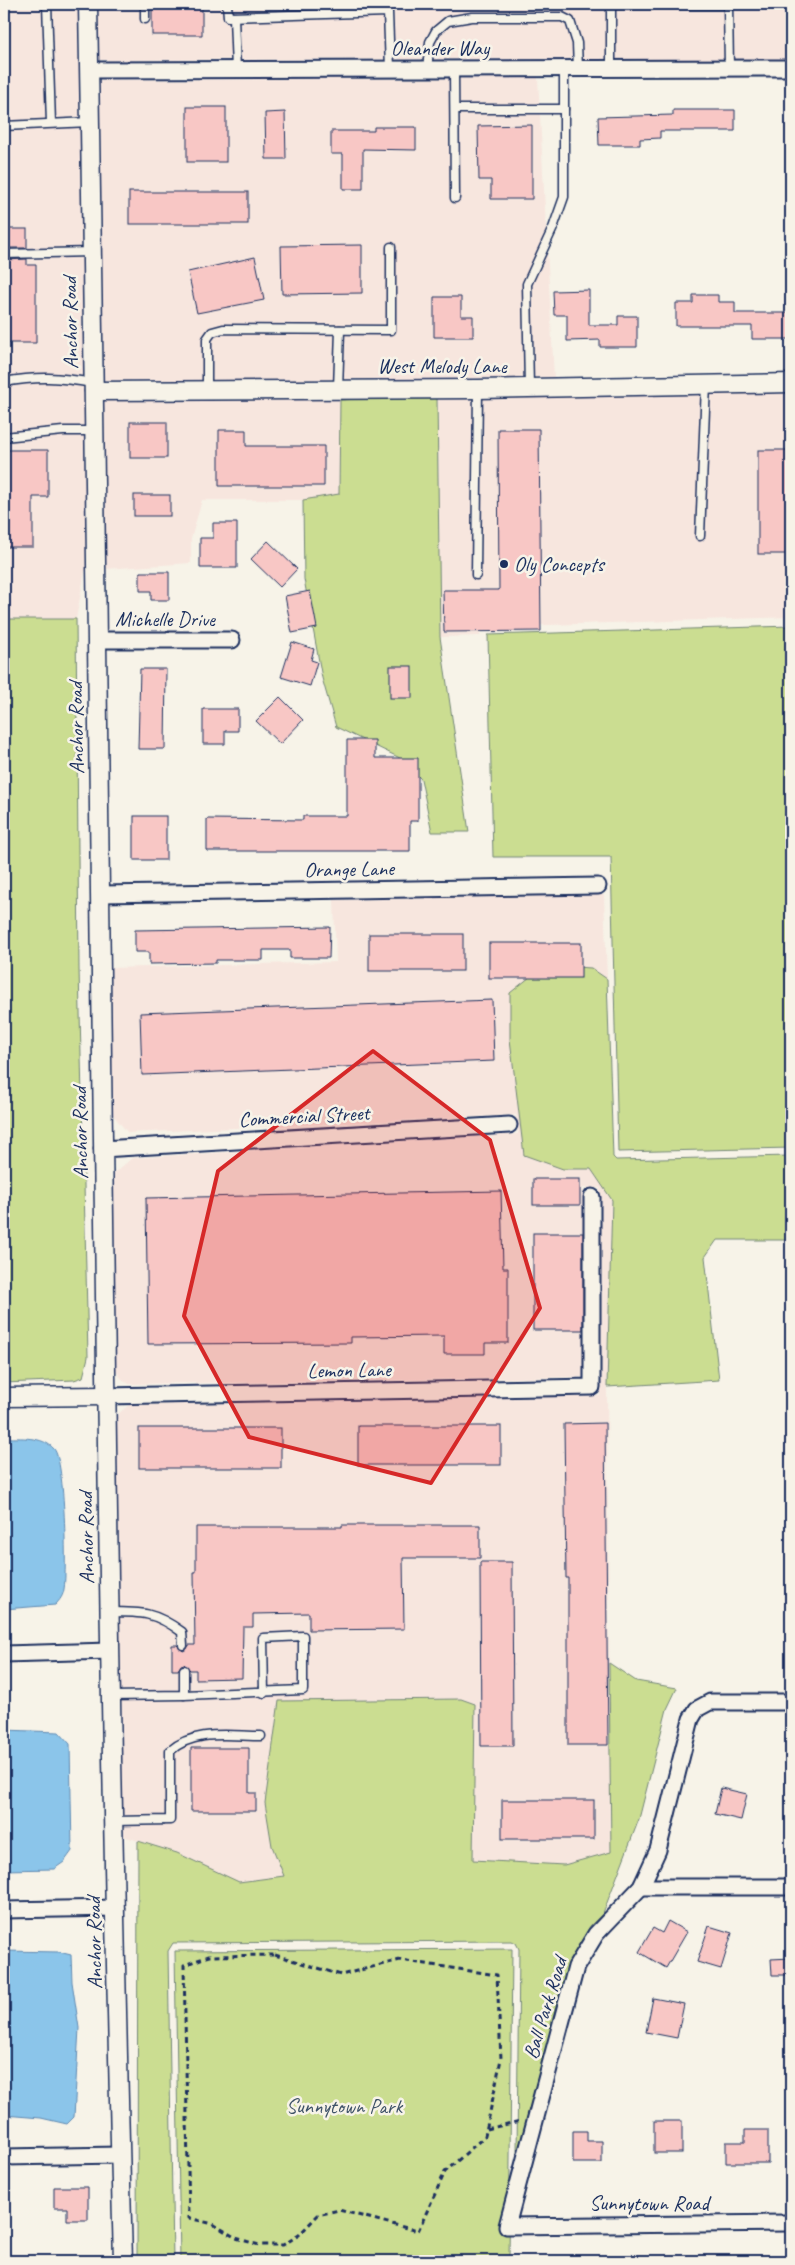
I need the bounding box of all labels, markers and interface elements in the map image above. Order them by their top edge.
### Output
street label: Oleander Way [391,35,491,61]
street label: Anchor Road [56,273,84,369]
street label: West Melody Lane [377,353,508,379]
place label: Oly Concepts [514,551,606,577]
marker: Oly Concepts [498,558,510,570]
street label: Michelle Drive [115,606,216,632]
street label: Anchor Road [62,678,90,774]
street label: Orange Lane [304,855,396,883]
street label: Anchor Road [66,1083,94,1179]
street label: Commercial Street [238,1099,372,1132]
street label: Lemon Lane [307,1356,393,1384]
street label: Anchor Road [72,1488,100,1584]
street label: Anchor Road [80,1893,108,1989]
street label: Ball Park Road [517,1951,574,2062]
park label: Sunnytown Park [286,2093,403,2119]
street label: Sunnytown Road [589,2190,712,2216]

